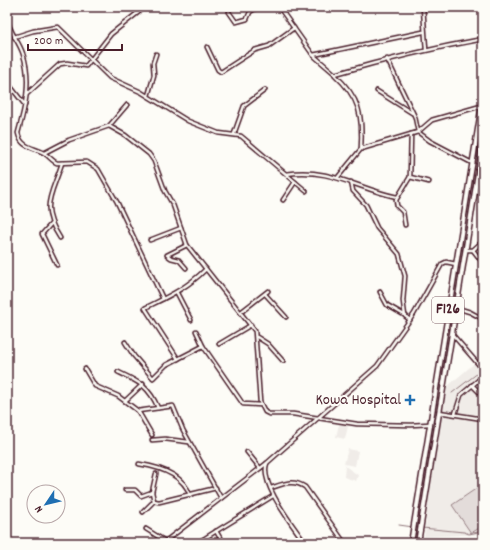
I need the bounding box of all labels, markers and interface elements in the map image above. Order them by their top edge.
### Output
scale bar [28,26,122,52]
text: 200 m [34,33,63,50]
road number: F126 [432,297,464,323]
place label: Kowa Hospital [315,389,401,412]
marker: Kowa Hospital [404,394,416,406]
north arrow [26,484,66,524]
text: N [31,501,48,515]

